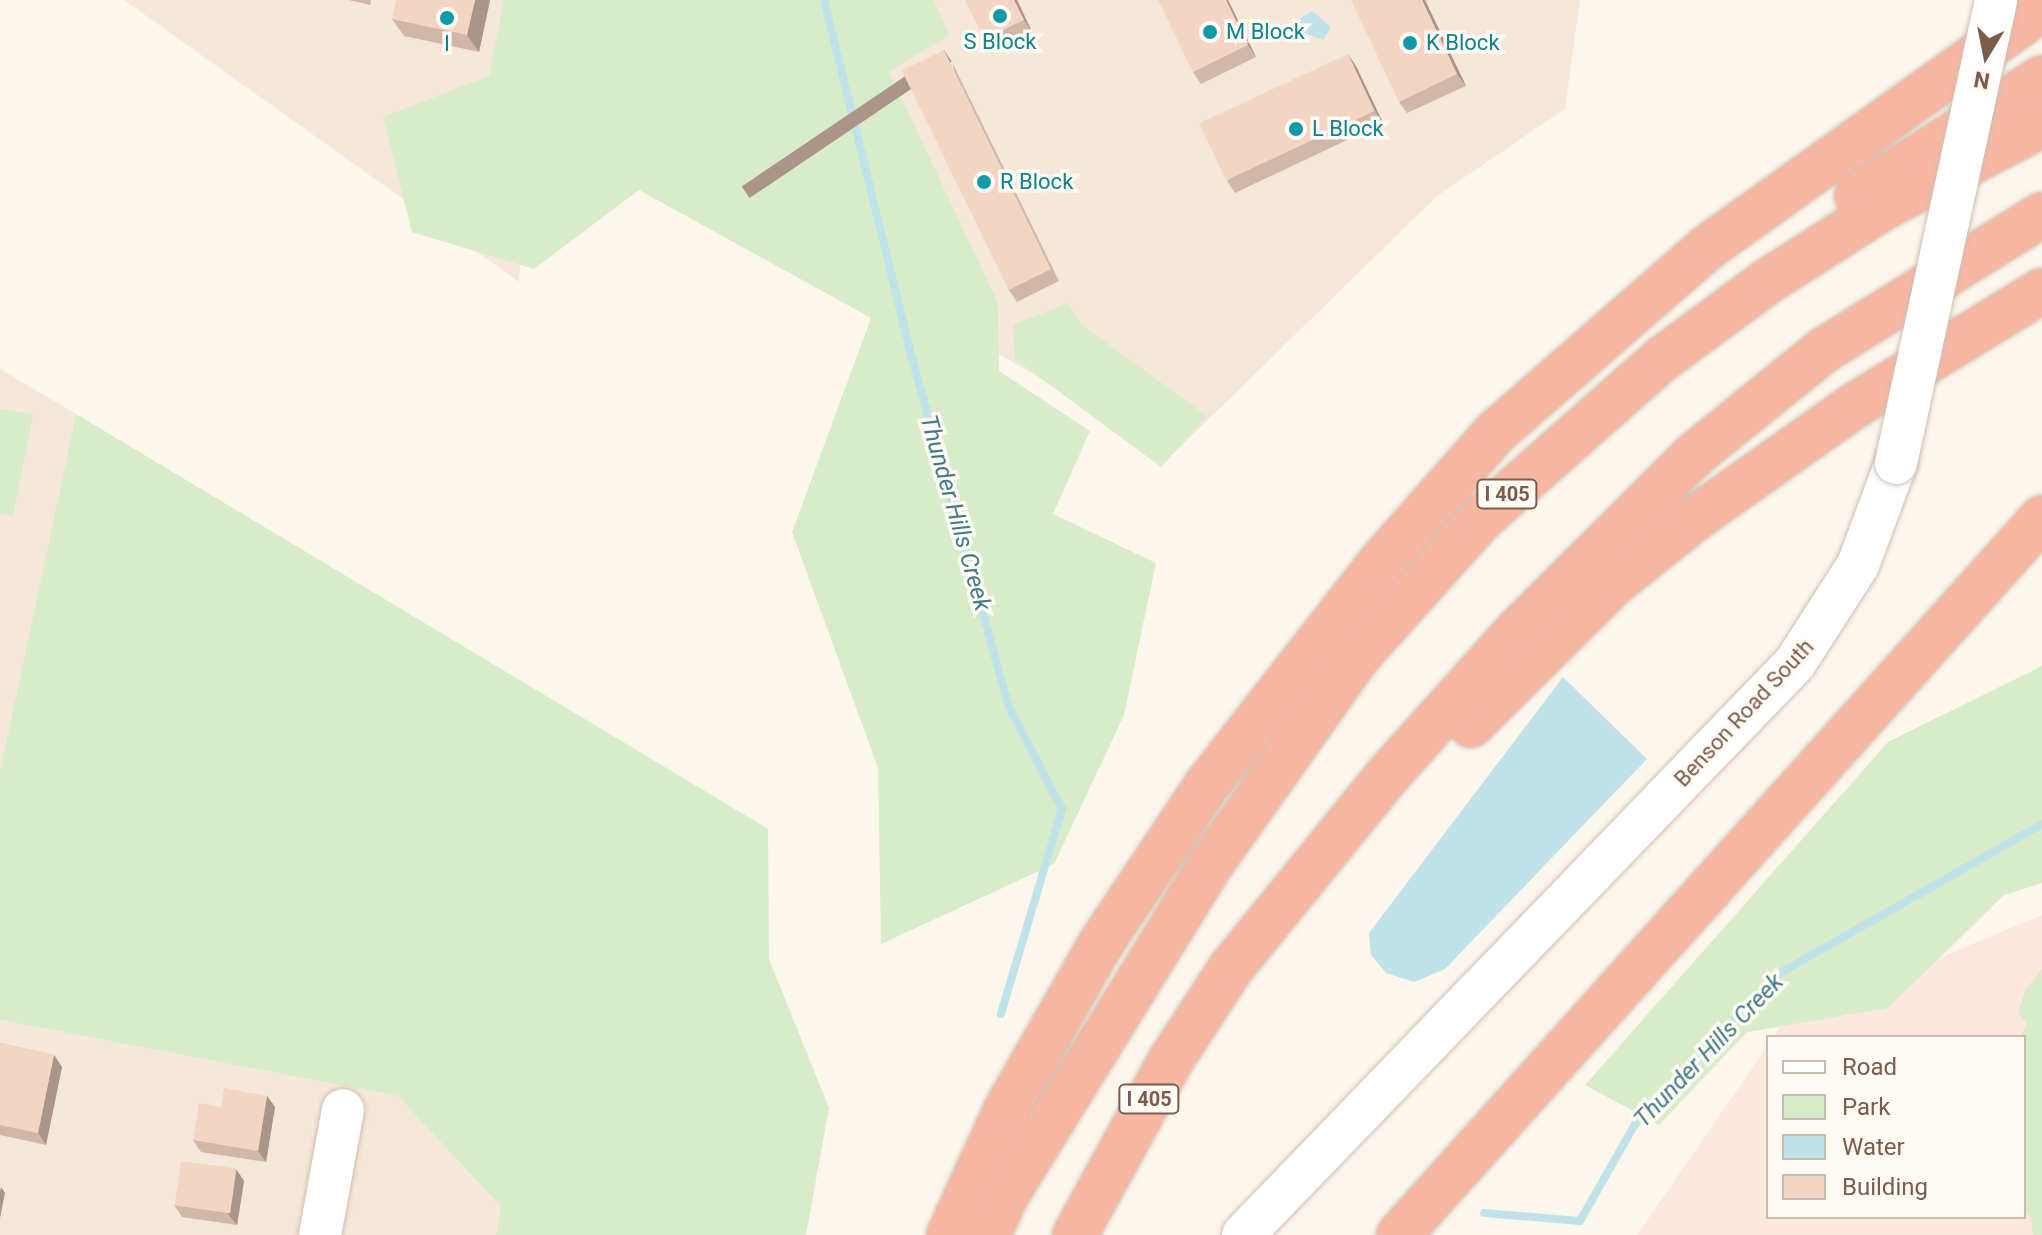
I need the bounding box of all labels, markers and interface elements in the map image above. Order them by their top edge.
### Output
marker: S Block [991,7,1009,25]
marker: I [438,9,456,27]
north arrow [1946,16,2026,96]
place label: M Block [1226,19,1305,45]
marker: M Block [1201,23,1219,41]
place label: S Block [964,29,1036,55]
place label: K Block [1426,30,1500,56]
place label: I [444,31,450,57]
marker: K Block [1401,34,1419,52]
text: N [1972,66,1992,94]
place label: L Block [1312,116,1384,142]
marker: L Block [1287,120,1305,138]
place label: R Block [1000,169,1073,195]
marker: R Block [975,173,993,191]
water label: Thunder Hills Creek [913,412,997,614]
road number: I 405 [1475,478,1539,510]
street label: Benson Road South [1669,634,1819,792]
water label: Thunder Hills Creek [1628,968,1790,1134]
legend [1766,1035,2026,1219]
text: Road [1842,1053,1897,1081]
road number: I 405 [1117,1083,1181,1115]
text: Park [1842,1093,1890,1121]
text: Water [1842,1133,1905,1161]
text: Building [1842,1173,1928,1201]

